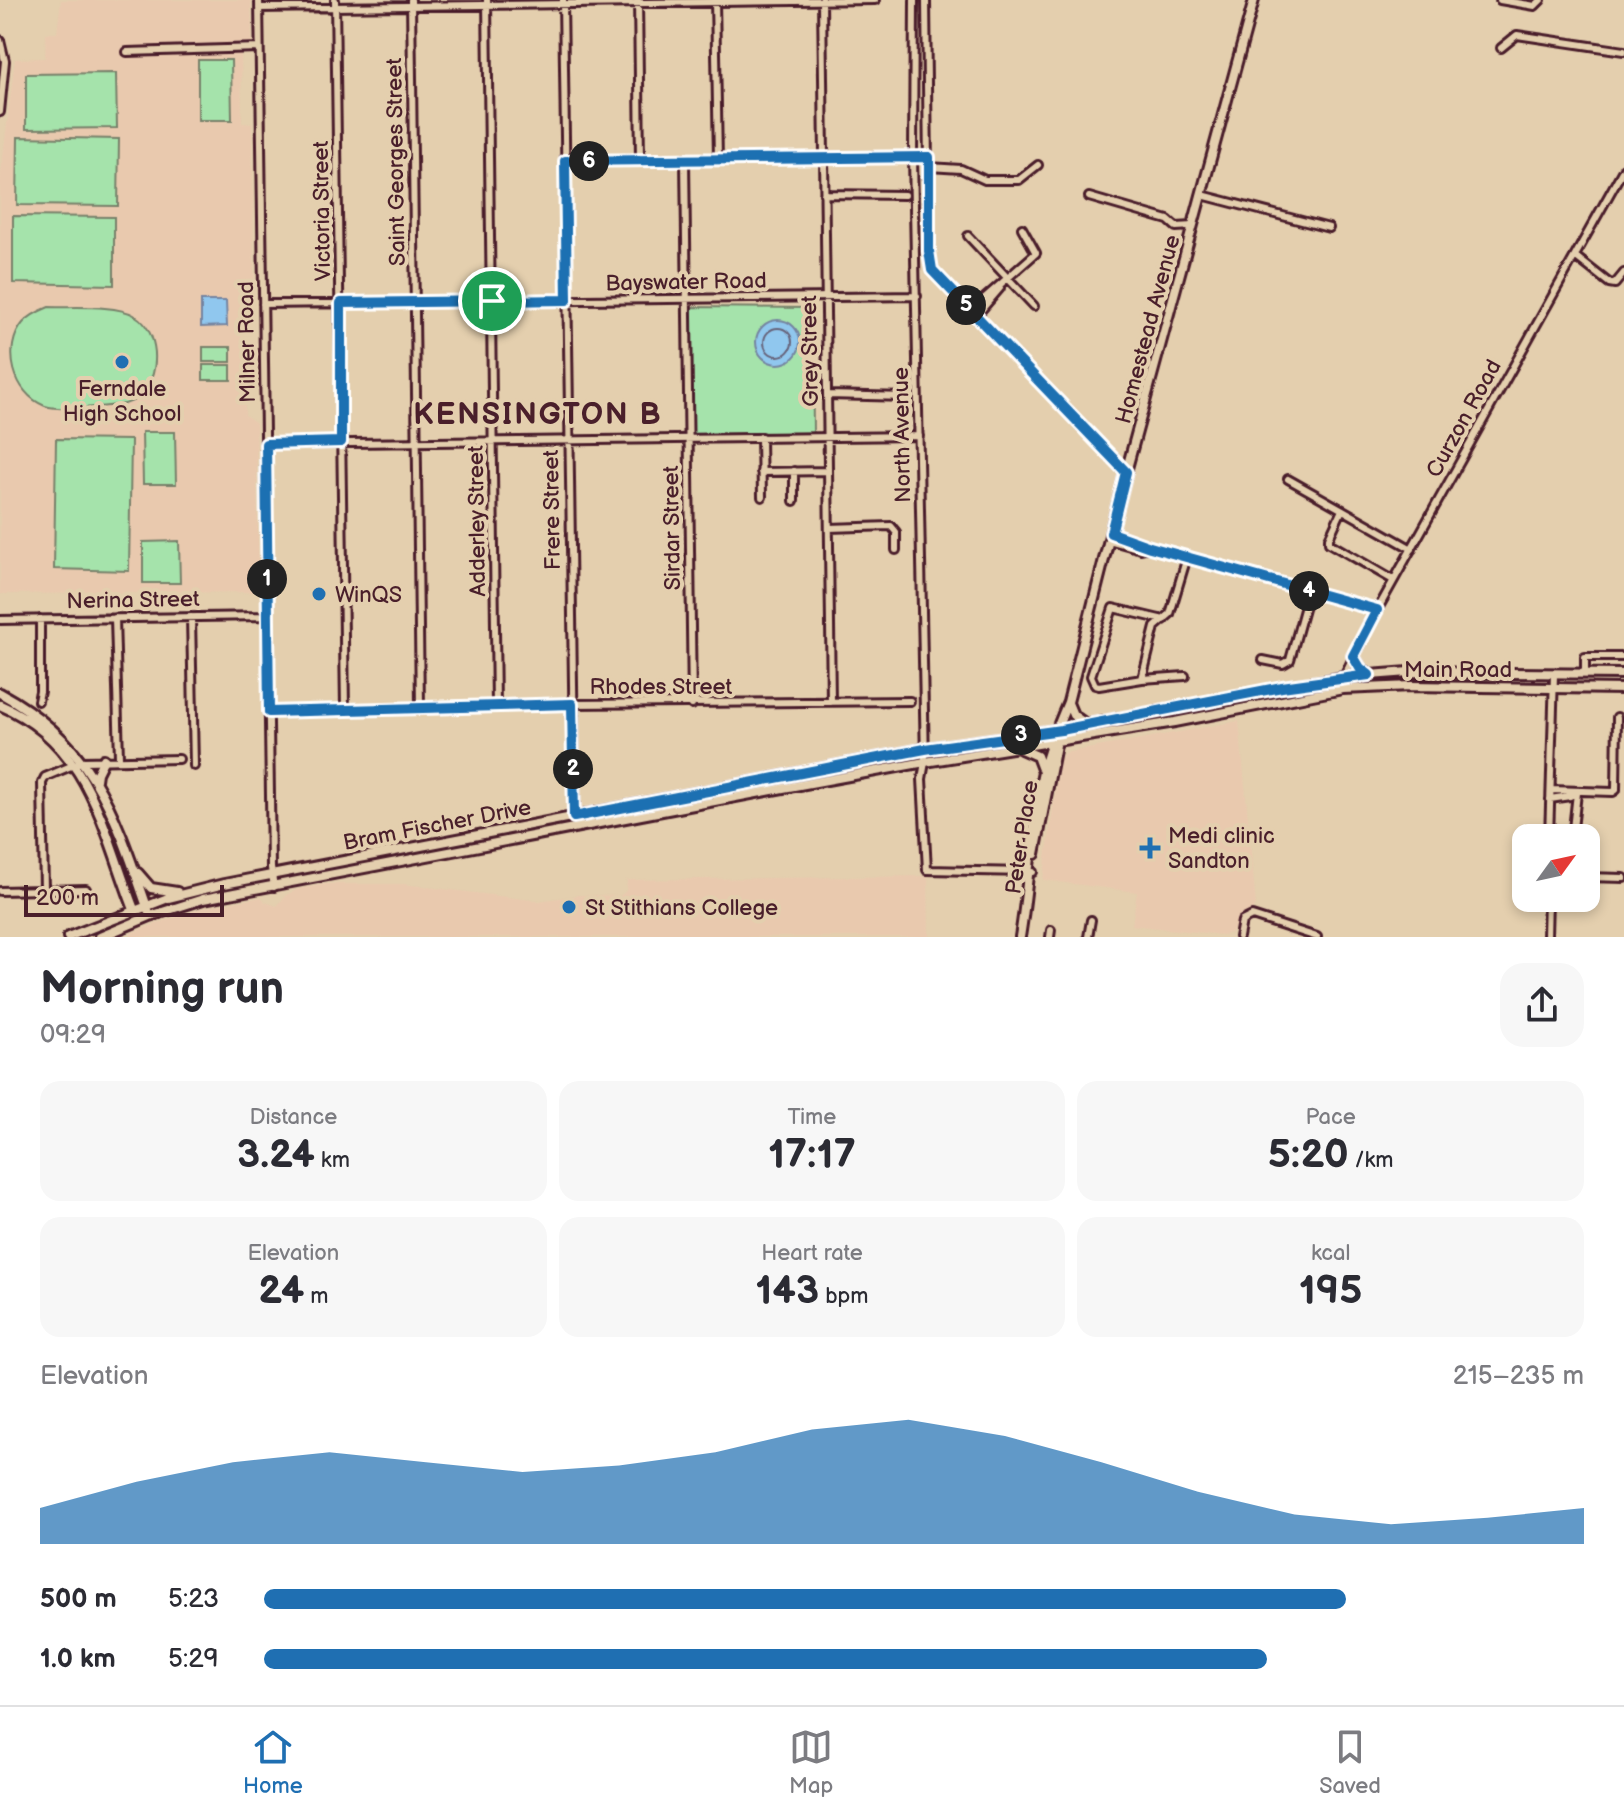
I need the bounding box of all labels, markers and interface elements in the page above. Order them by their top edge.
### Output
street label: Saint Georges Street [381,57,412,266]
street label: Victoria Street [308,140,337,281]
pin: 6 [569,141,609,181]
text: 6 [582,147,596,174]
street label: Homestead Avenue [1110,232,1187,427]
pin [458,267,526,335]
street label: Bayswater Road [605,268,767,297]
icon: arrive [470,279,514,323]
street label: Milner Road [233,281,262,403]
pin: 5 [946,285,986,325]
text: 5 [960,291,972,318]
street label: Grey Street [796,295,825,407]
marker: Ferndale High School [113,353,131,371]
street label: Curzon Road [1421,355,1508,482]
street label: North Avenue [888,367,917,503]
place label: Ferndale High School [63,376,181,428]
district label: KENSINGTON B [413,397,663,433]
street label: Adderley Street [463,445,492,597]
street label: Frere Street [538,449,567,570]
street label: Sirdar Street [658,465,687,591]
pin: 1 [247,559,287,599]
text: 1 [262,565,272,592]
pin: 4 [1289,571,1329,611]
text: 4 [1303,577,1315,604]
place label: WinQS [335,582,402,609]
marker: WinQS [310,585,328,603]
street label: Nerina Street [66,586,200,615]
street label: Main Road [1404,657,1512,684]
street label: Rhodes Street [590,674,733,701]
pin: 3 [1001,715,1041,755]
text: 3 [1015,721,1027,748]
pin: 2 [553,749,593,789]
text: 2 [566,755,580,782]
street label: Peter Place [1000,778,1045,896]
street label: Bram Fischer Drive [341,794,534,857]
place label: Medi clinic Sandton [1168,823,1275,875]
north arrow [1512,824,1600,912]
map controls [1512,824,1600,912]
marker: Medi clinic Sandton [1139,837,1161,859]
scale bar [24,881,224,917]
text: 200 m [36,885,99,912]
place label: St Stithians College [585,895,778,922]
marker: St Stithians College [560,898,578,916]
text: Morning run [40,963,284,1016]
button: share [1500,963,1584,1047]
text: 09:29 [40,1020,106,1051]
text: Distance [249,1104,337,1131]
text: Time [788,1104,836,1131]
text: Pace [1306,1104,1356,1131]
text: 3.24 [237,1131,315,1179]
text: 17:17 [768,1131,856,1179]
text: 5:20 [1268,1131,1349,1179]
text: km [315,1147,350,1174]
text: /km [1349,1147,1394,1174]
text: Elevation [247,1240,339,1267]
text: Heart rate [761,1240,863,1267]
text: kcal [1311,1240,1350,1267]
text: 24 [258,1267,304,1315]
text: 143 [755,1267,819,1315]
text: 195 [1299,1267,1362,1315]
text: m [304,1283,328,1310]
text: bpm [819,1283,869,1310]
text: Elevation [40,1361,148,1392]
text: 215–235 m [1453,1361,1584,1392]
text: 500 m [40,1584,117,1615]
text: 5:23 [168,1584,219,1615]
text: 1.0 km [40,1644,116,1675]
text: 5:29 [168,1644,219,1675]
tab: Home [243,1725,303,1800]
tab: Map [789,1725,833,1800]
tab: Saved [1319,1725,1381,1800]

